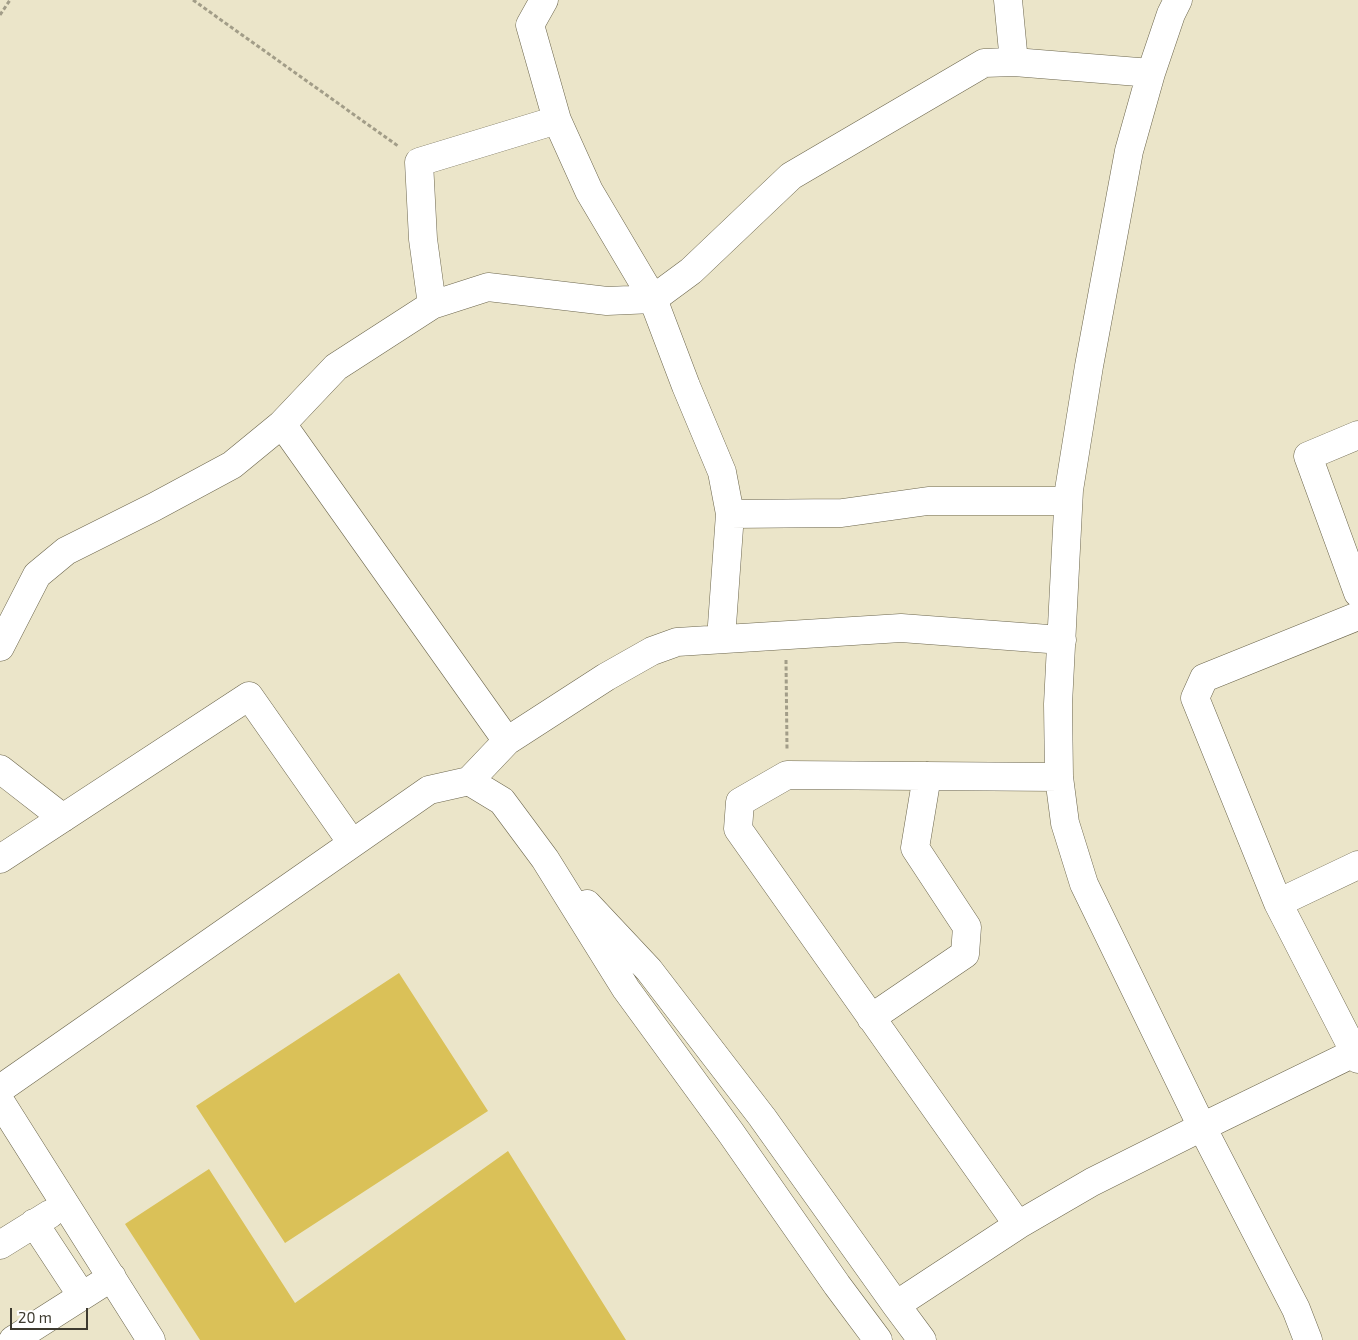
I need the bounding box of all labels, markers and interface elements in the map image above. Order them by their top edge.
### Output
scale bar [12,1298,90,1330]
text: 20 m [18,1308,52,1326]

